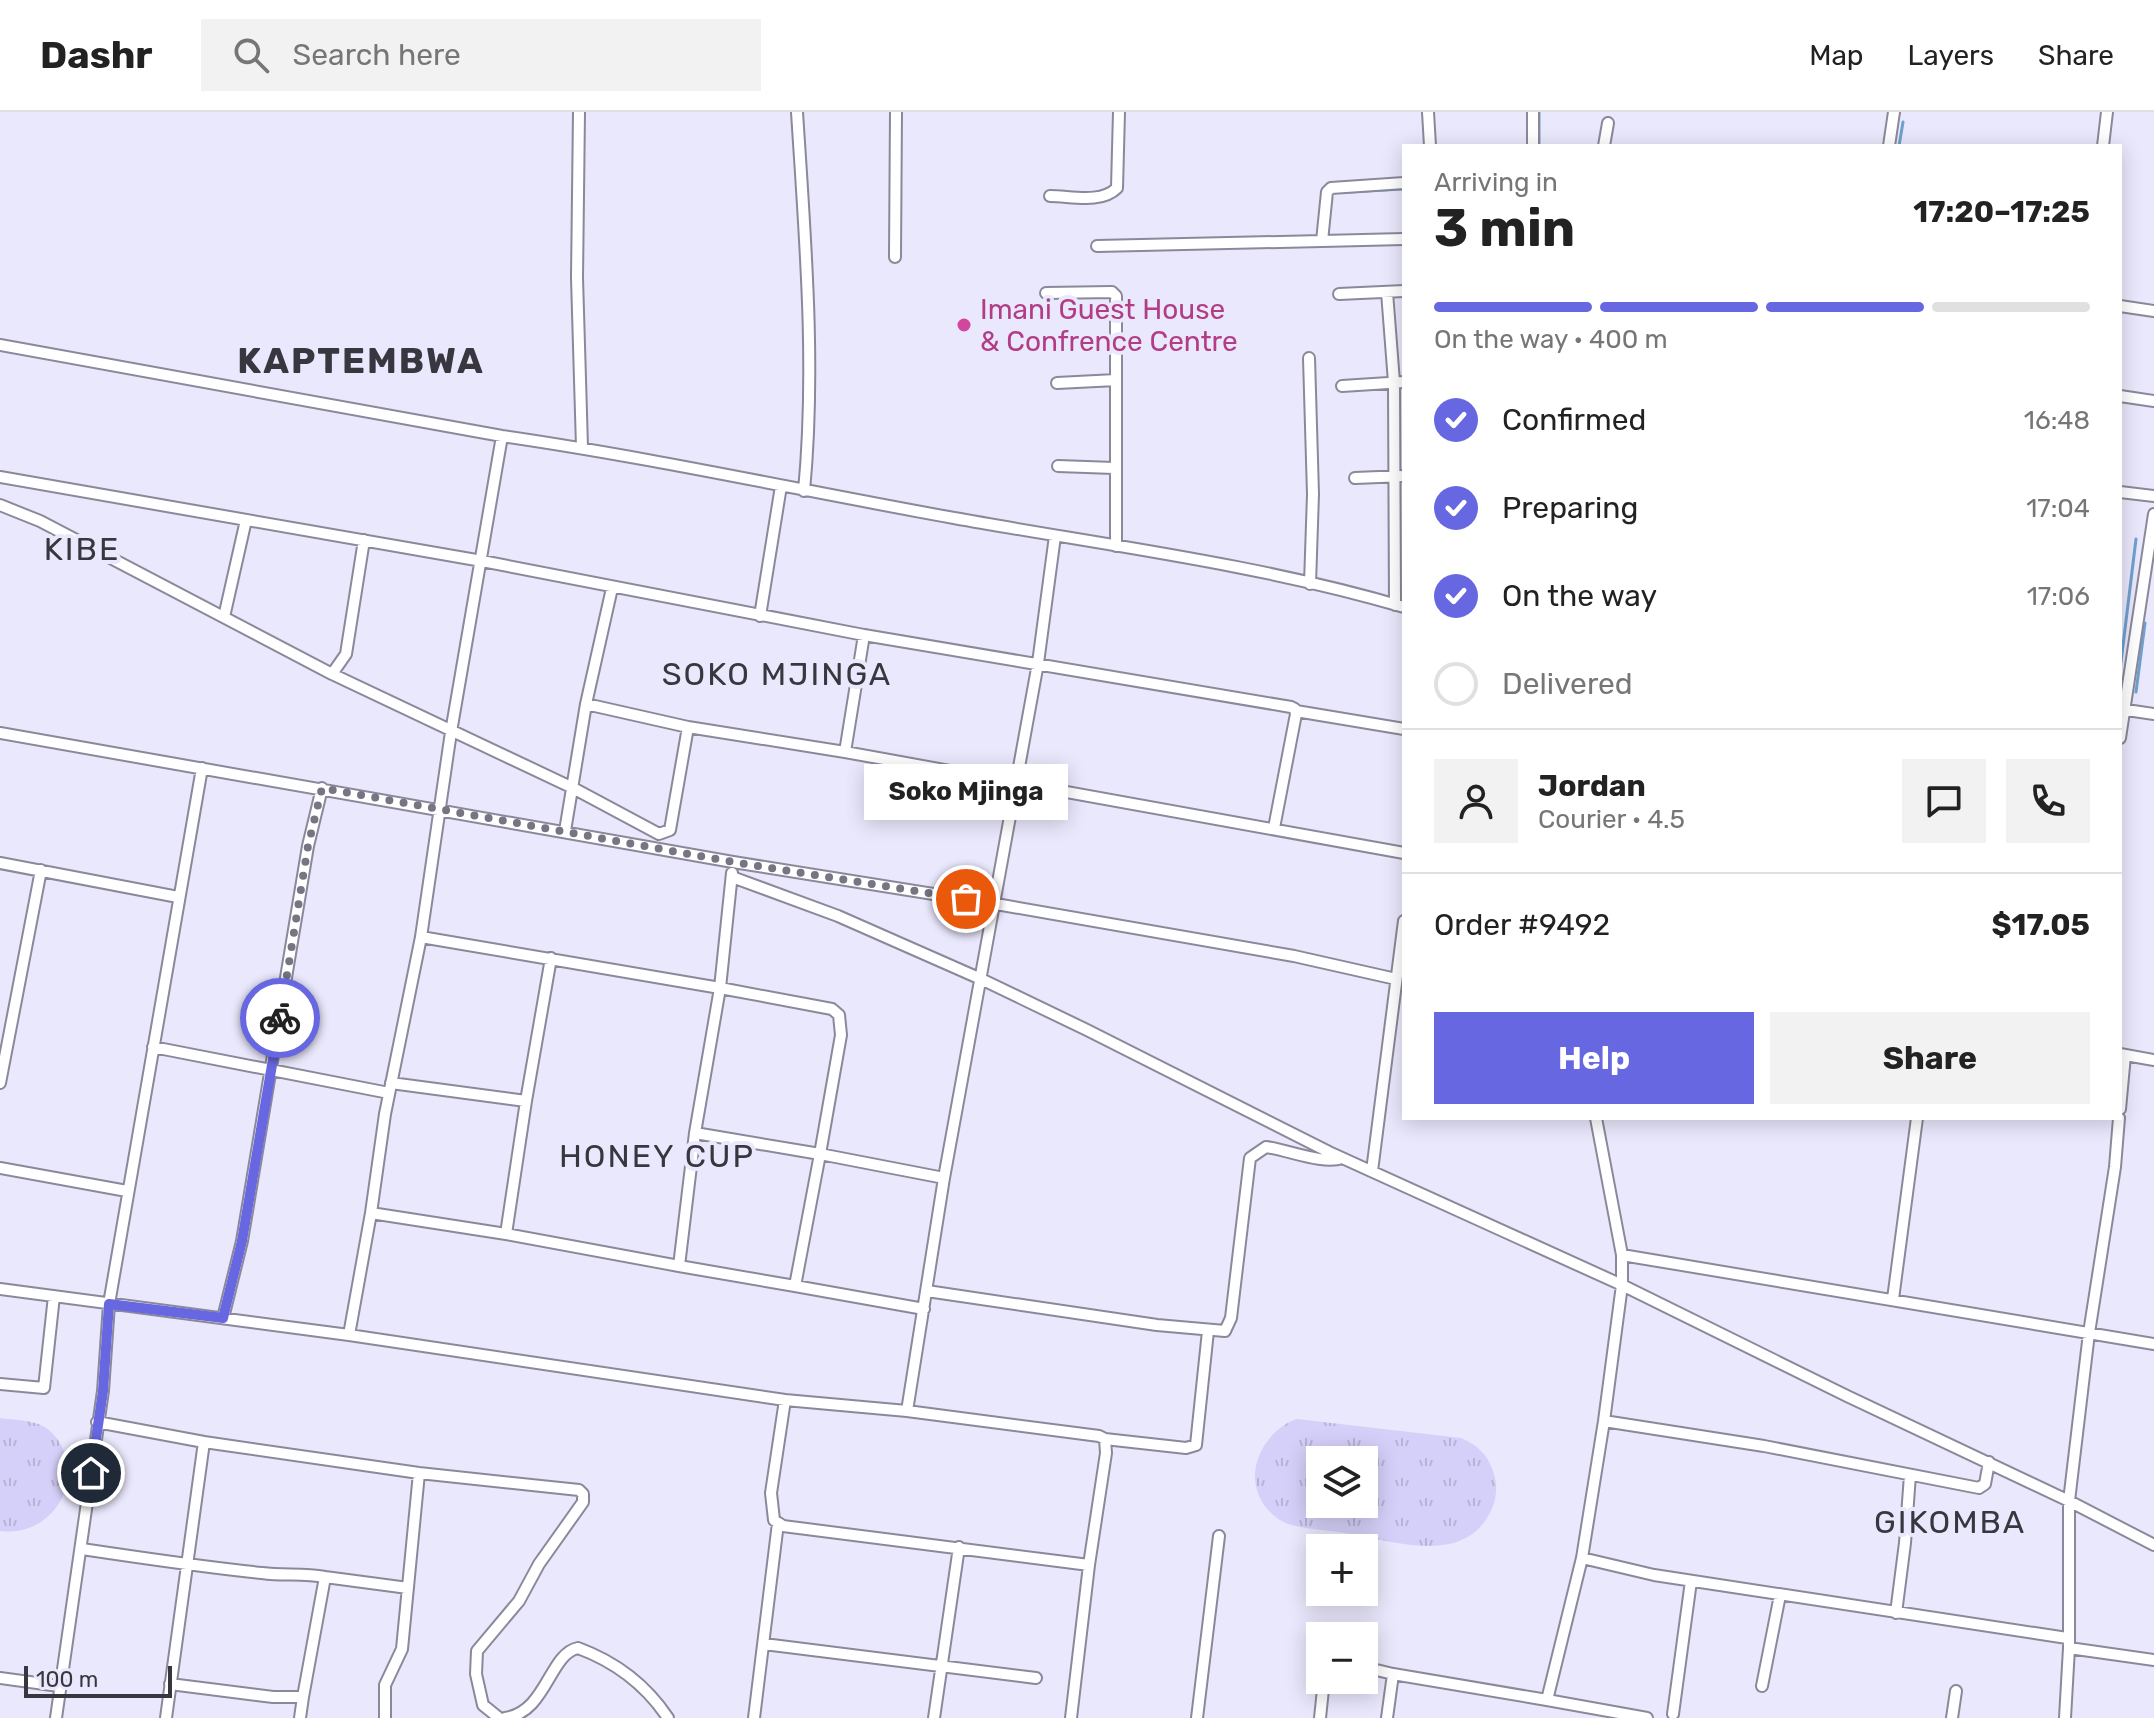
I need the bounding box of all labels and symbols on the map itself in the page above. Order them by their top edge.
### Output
place label: Imani Guest House & Confrence Centre [980,293,1238,358]
marker: Imani Guest House & Confrence Centre [955,316,973,334]
district label: KAPTEMBWA [237,339,485,382]
district label: KIBE [44,530,120,568]
district label: SOKO MJINGA [662,655,892,693]
callout: Soko Mjinga [864,763,1068,819]
pin [932,865,1000,933]
courier [240,978,320,1058]
district label: HONEY CUP [559,1137,755,1175]
pin [57,1439,125,1507]
district label: GIKOMBA [1874,1503,2026,1541]
scale bar [24,1662,172,1698]

